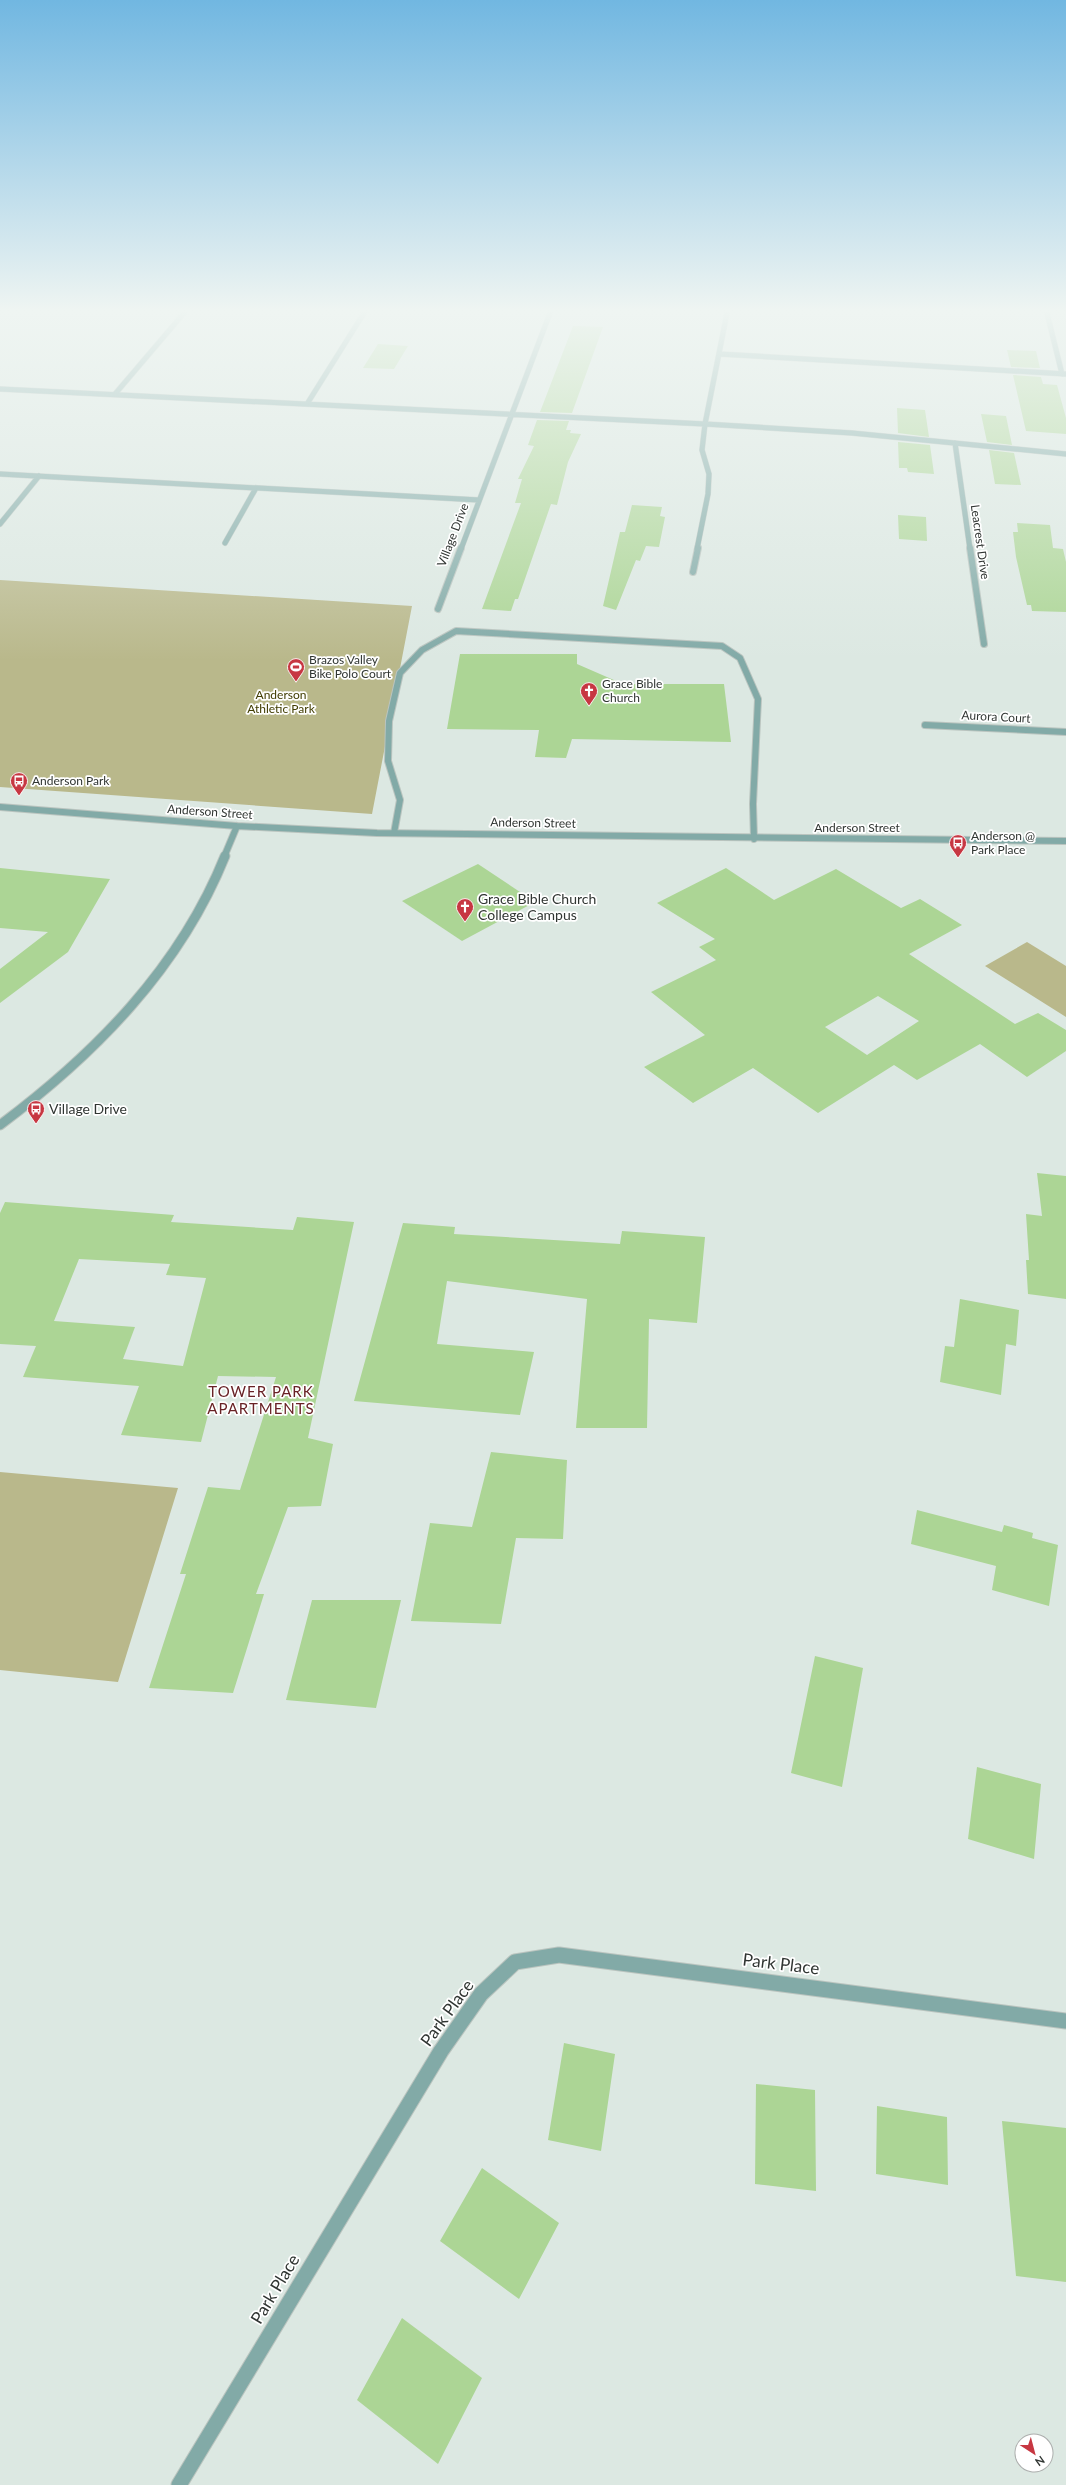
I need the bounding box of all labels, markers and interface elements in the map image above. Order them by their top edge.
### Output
street label: Village Drive [434,501,472,569]
street label: Leacrest Drive [968,504,993,580]
place label: Brazos Valley Bike Polo Court [309,652,392,681]
sports icon: Brazos Valley Bike Polo Court [286,657,306,682]
place label: Grace Bible Church [602,676,662,705]
church icon: Grace Bible Church [579,681,599,706]
park label: Anderson Athletic Park [247,687,316,716]
street label: Aurora Court [961,707,1032,726]
bus stop icon: Anderson Park [9,771,29,796]
place label: Anderson Park [32,773,110,788]
street label: Anderson Street [167,801,254,822]
street label: Anderson Street [490,814,577,831]
street label: Anderson Street [814,820,900,835]
place label: Anderson @ Park Place [971,828,1035,857]
bus stop icon: Anderson @ Park Place [948,833,968,858]
place label: Grace Bible Church College Campus [478,890,596,923]
church icon: Grace Bible Church College Campus [455,897,475,922]
bus stop icon: Village Drive [26,1099,46,1124]
place label: Village Drive [49,1100,127,1117]
district label: TOWER PARK APARTMENTS [207,1382,315,1417]
street label: Park Place [742,1948,821,1979]
street label: Park Place [415,1975,478,2050]
street label: Park Place [246,2250,303,2327]
north arrow [1014,2433,1054,2473]
text: N [1033,2454,1047,2469]

